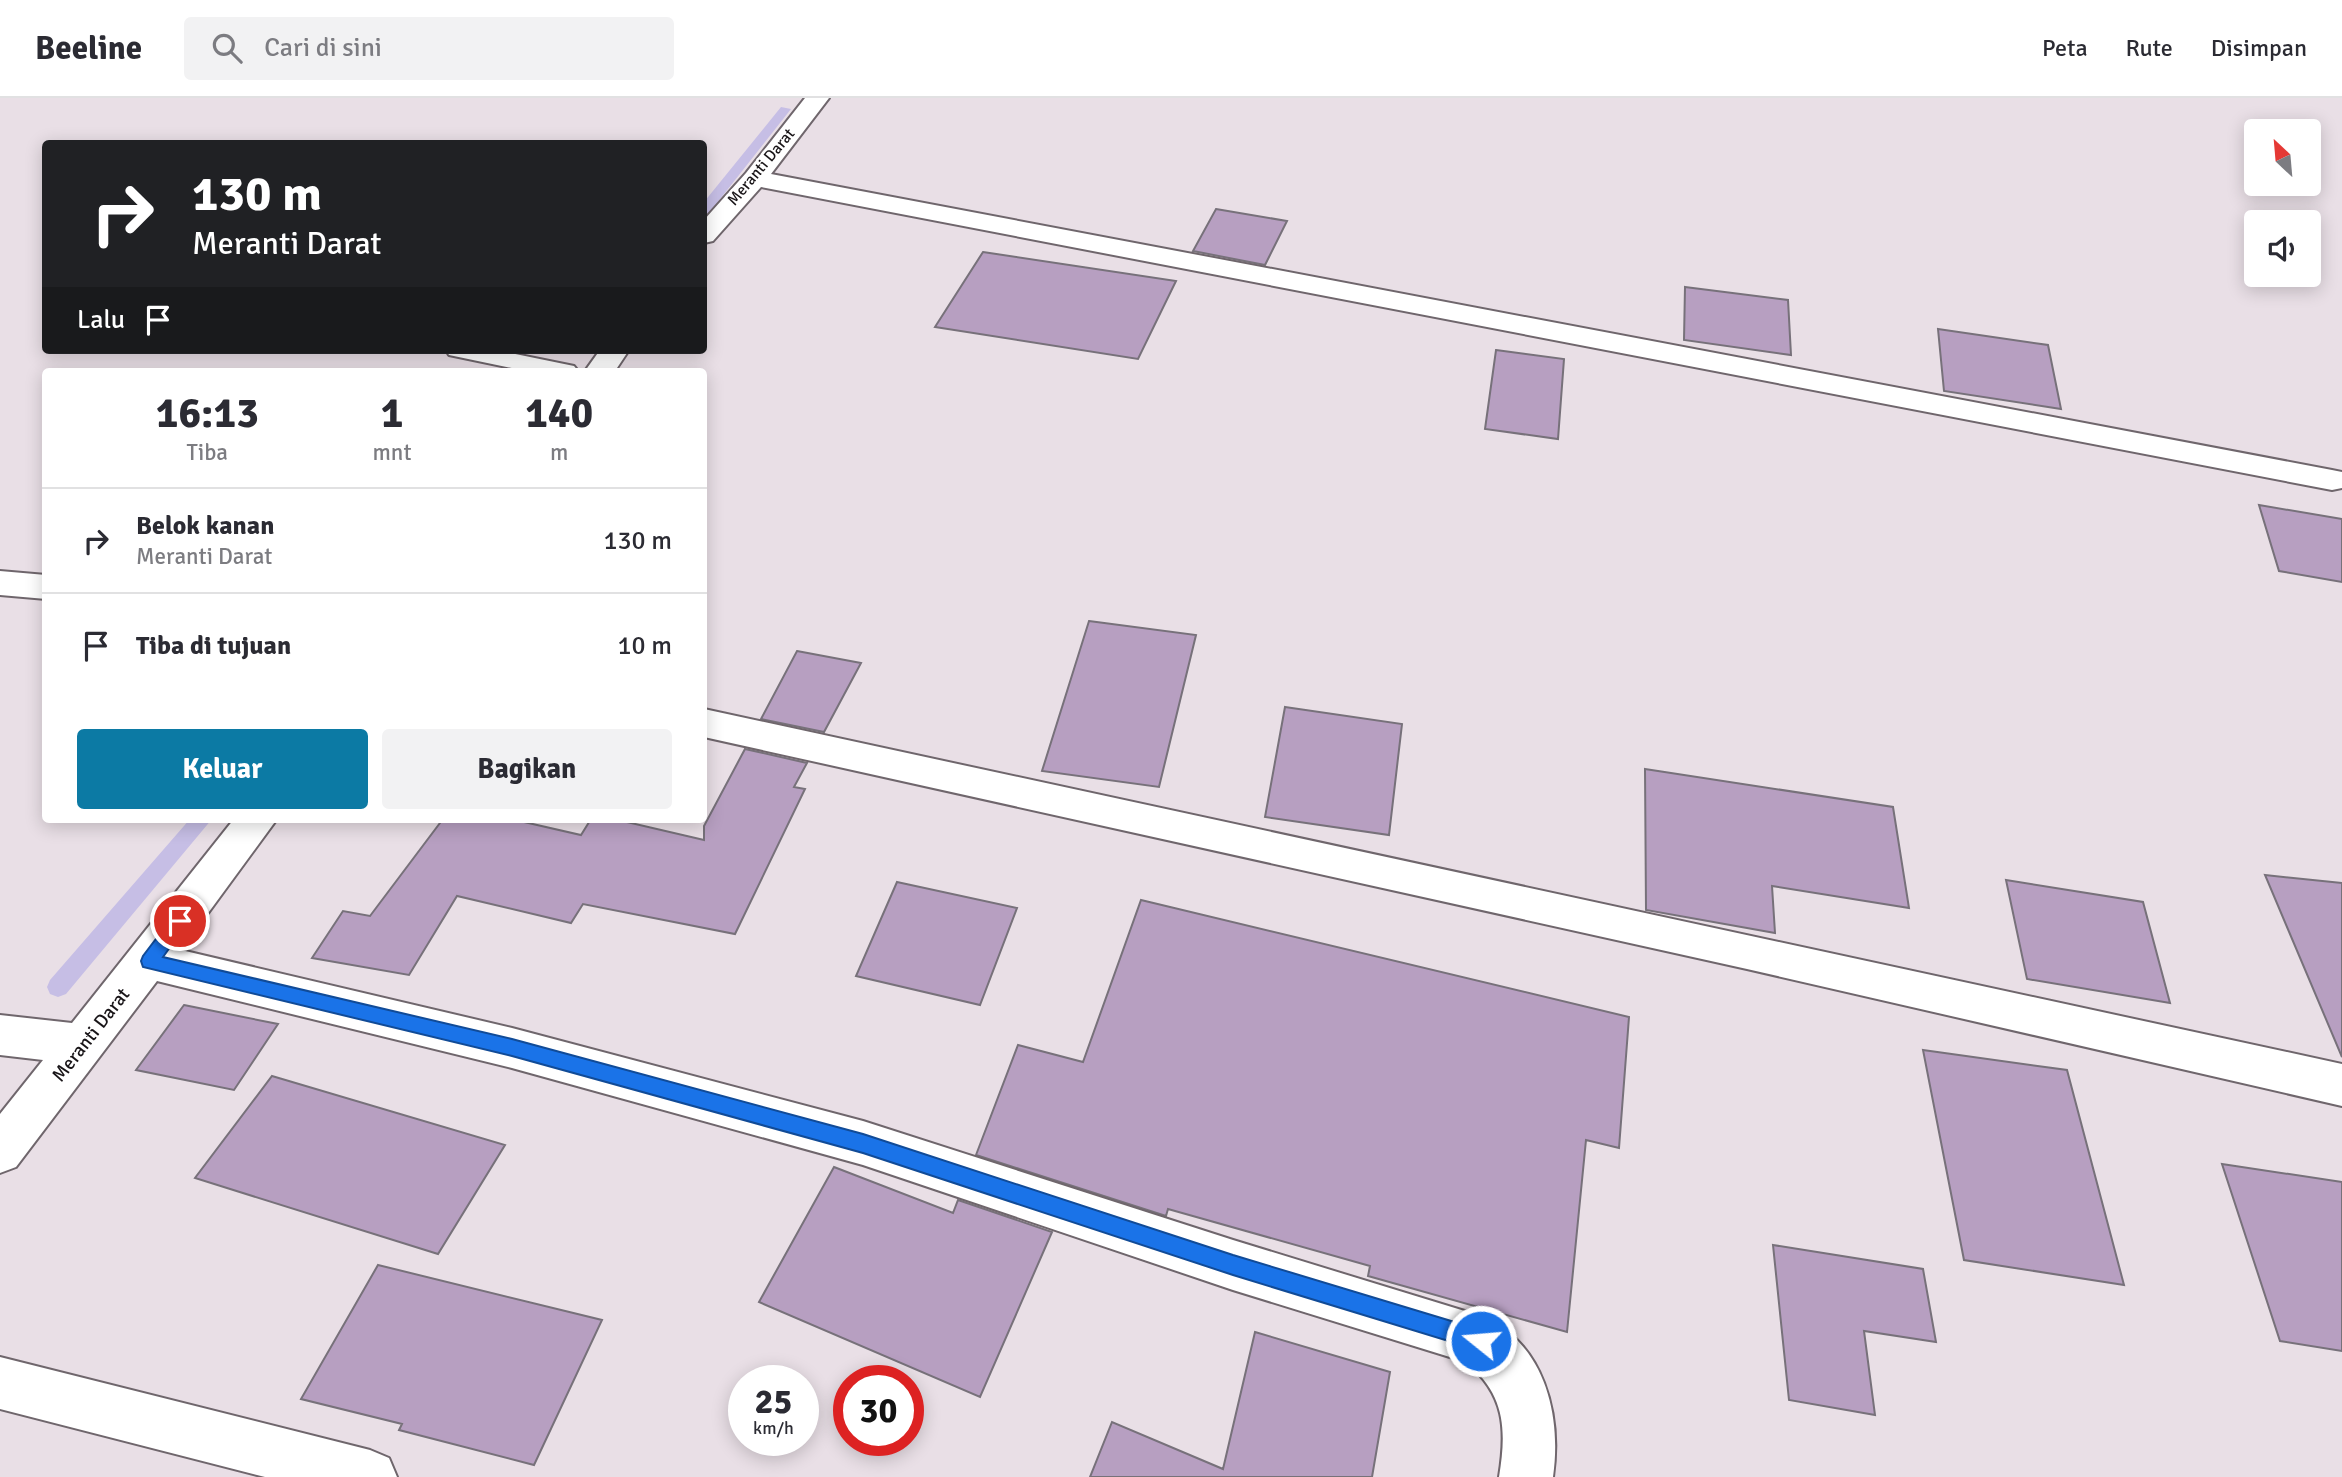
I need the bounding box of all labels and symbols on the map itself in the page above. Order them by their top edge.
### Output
north arrow [2244,119,2320,196]
street label: Meranti Darat [723,124,799,210]
pin [150,891,210,951]
street label: Meranti Darat [47,983,135,1087]
position arrow [1444,1304,1518,1378]
speed limit sign: 30 [833,1365,924,1456]

